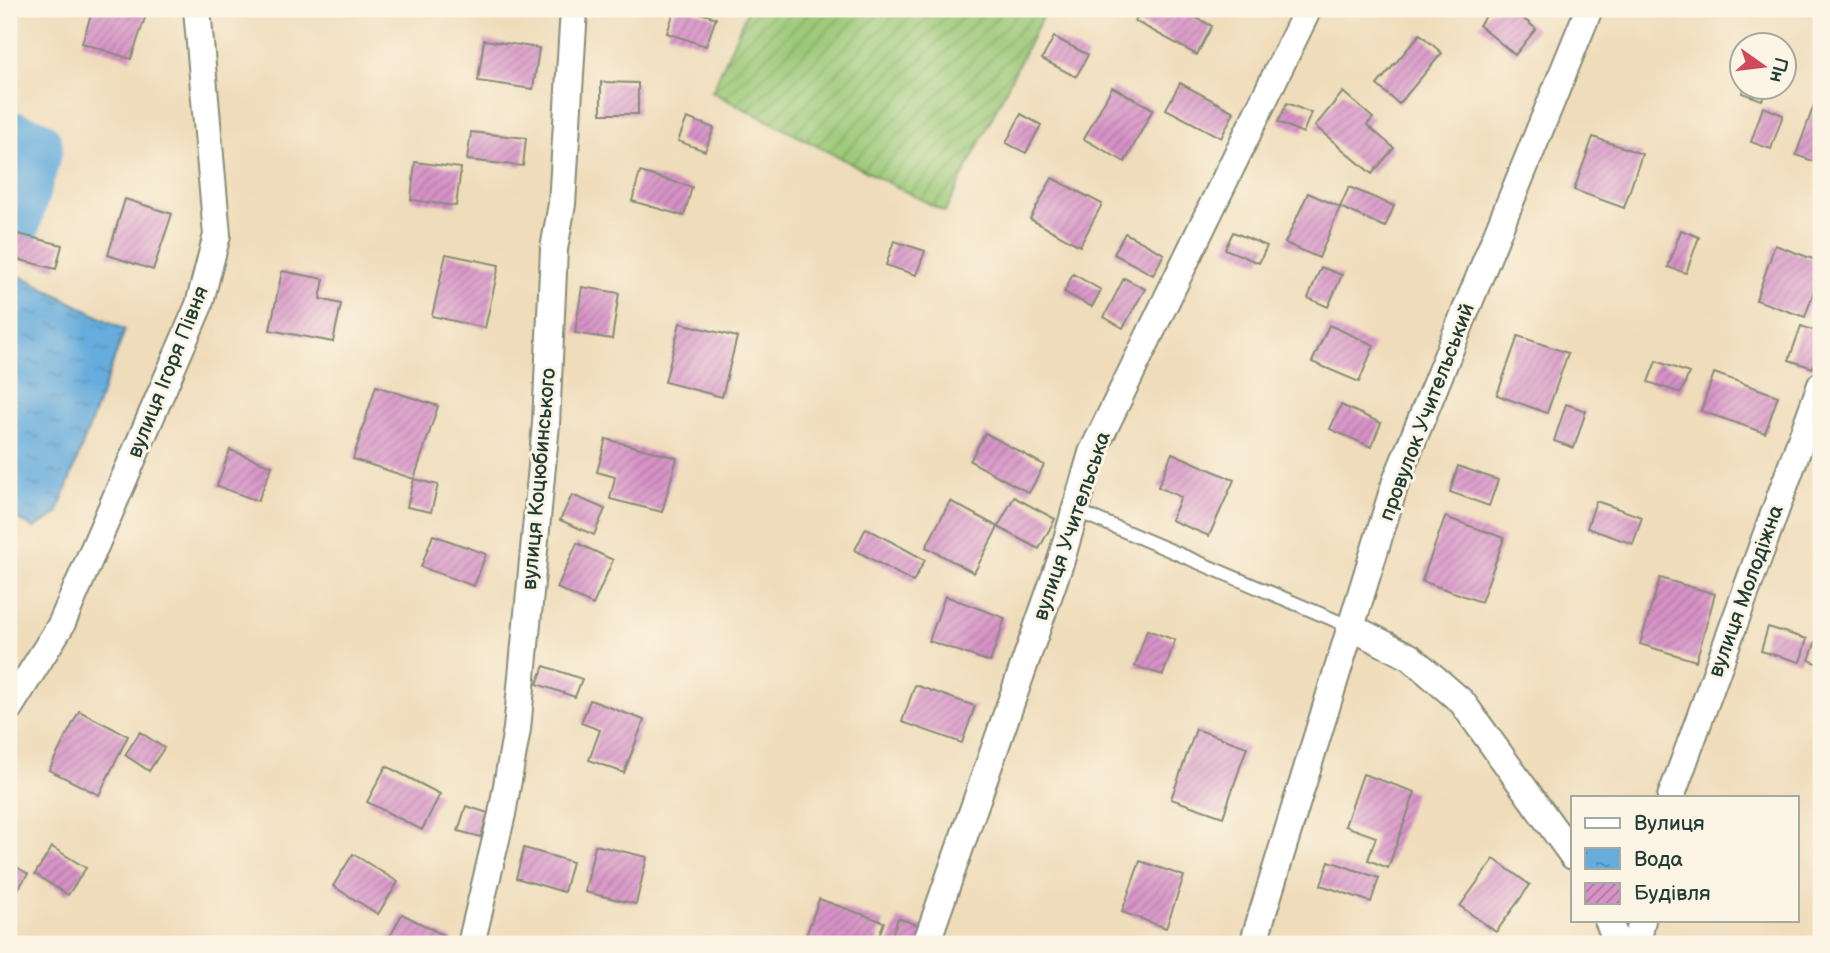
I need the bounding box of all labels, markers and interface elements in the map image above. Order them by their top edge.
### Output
north arrow [1728,32,1798,102]
text: Пн [1764,55,1792,85]
street label: вулиця Ігоря Півня [122,282,214,462]
street label: провулок Учительський [1374,300,1480,524]
street label: вулиця Коцюбинського [517,367,561,591]
street label: вулиця Учительська [1028,428,1116,624]
street label: вулиця Молодіжна [1703,501,1789,681]
legend [1571,796,1798,922]
text: Вулиця [1634,811,1705,836]
text: Вода [1634,847,1683,872]
text: Будівля [1634,881,1711,906]

